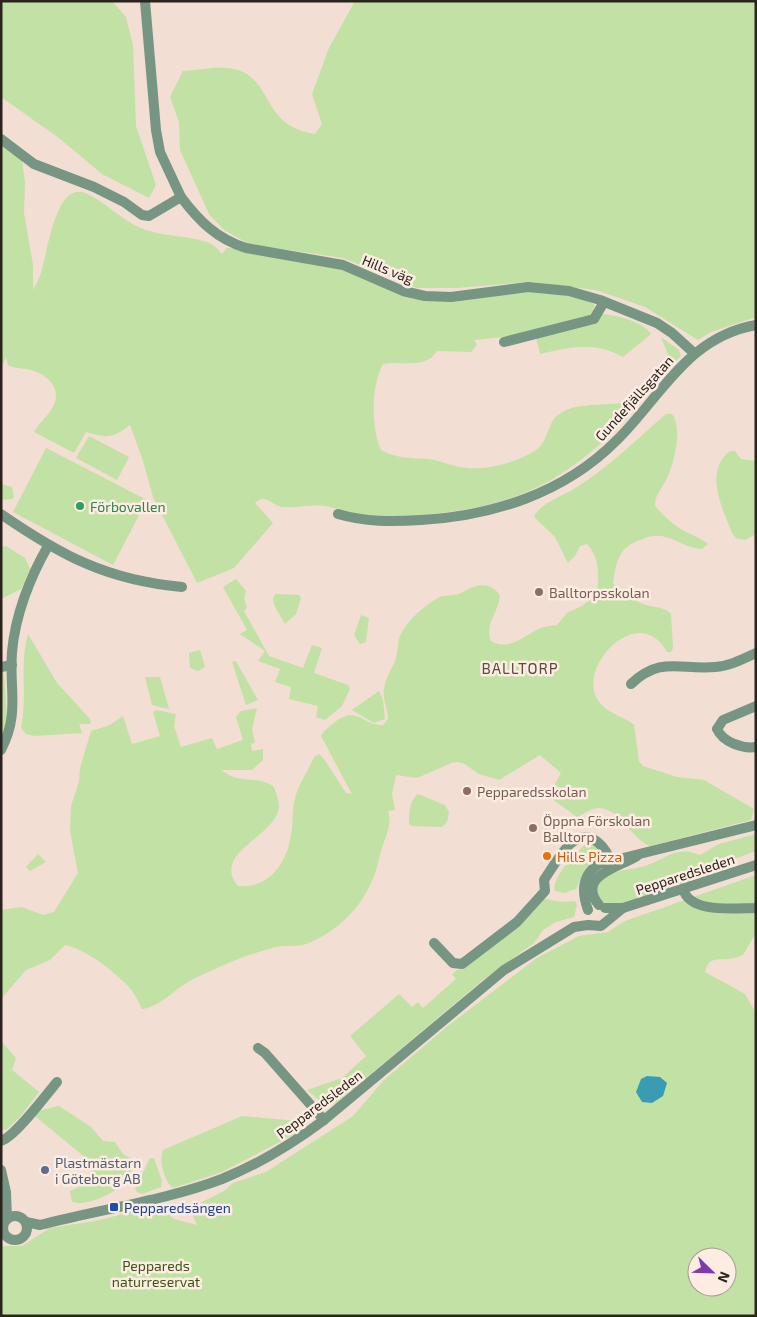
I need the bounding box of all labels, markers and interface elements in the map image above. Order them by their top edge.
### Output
street label: Hills väg [360,251,416,287]
street label: Gundefjällsgatan [591,352,677,444]
place label: Förbovallen [90,498,166,515]
marker: Förbovallen [74,500,86,512]
place label: Balltorpsskolan [549,584,650,601]
marker: Balltorpsskolan [533,586,545,598]
district label: BALLTORP [481,659,559,677]
place label: Pepparedsskolan [477,783,587,800]
marker: Pepparedsskolan [461,785,473,797]
place label: Öppna Förskolan Balltorp [543,812,650,845]
marker: Öppna Förskolan Balltorp [527,822,539,834]
place label: Hills Pizza [557,848,622,865]
marker: Hills Pizza [541,850,553,862]
street label: Pepparedsleden [633,850,737,898]
street label: Pepparedsleden [273,1066,365,1142]
place label: Plastmästarn i Göteborg AB [55,1154,141,1187]
marker: Plastmästarn i Göteborg AB [39,1164,51,1176]
place label: Pepparedsängen [124,1199,231,1216]
marker: Pepparedsängen [108,1201,120,1213]
north arrow [687,1247,737,1297]
park label: Peppareds naturreservat [112,1257,200,1290]
text: N [715,1269,734,1285]

